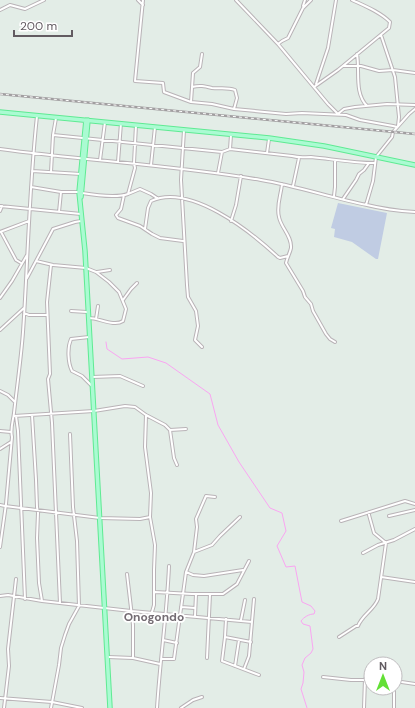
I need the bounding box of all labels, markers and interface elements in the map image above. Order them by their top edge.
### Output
scale bar [14,12,72,38]
text: 200 m [20,18,57,34]
district label: Onogondo [124,609,184,625]
north arrow [363,656,403,696]
text: N [379,659,387,673]

